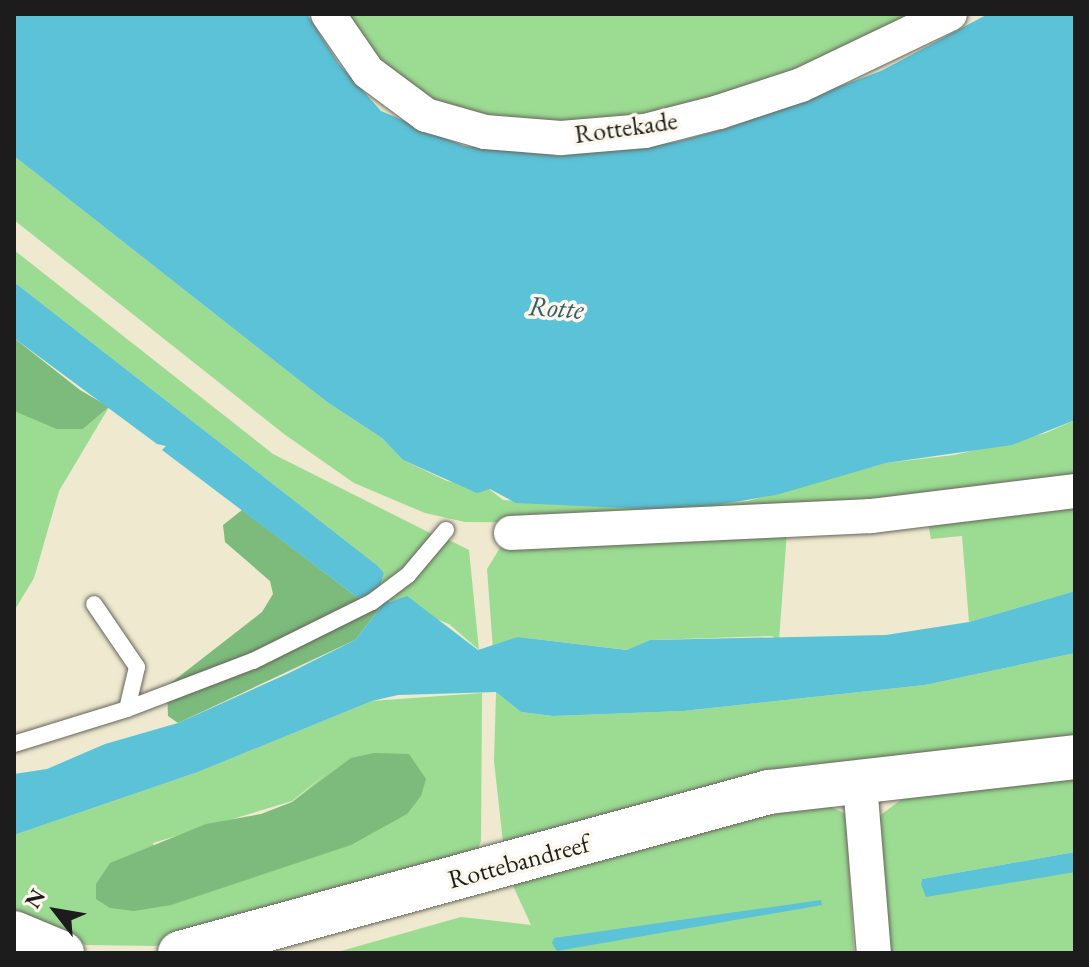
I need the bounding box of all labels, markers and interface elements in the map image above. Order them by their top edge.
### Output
street label: Rottekade [572,105,680,151]
water label: Rotte [527,288,585,326]
street label: Rottebandreef [445,828,593,896]
north arrow [16,871,96,951]
text: N [18,883,52,913]

